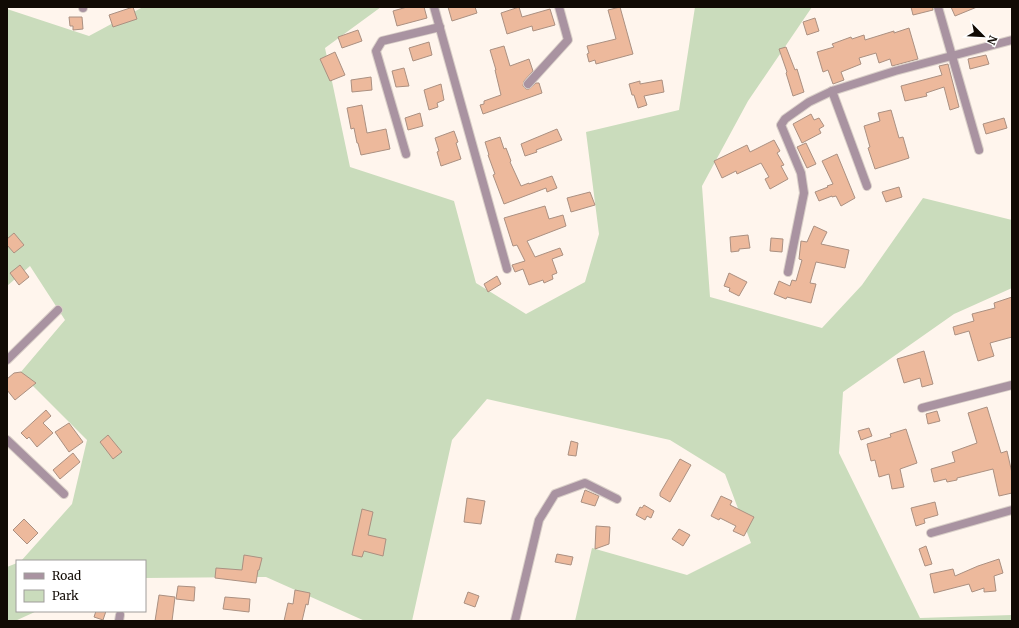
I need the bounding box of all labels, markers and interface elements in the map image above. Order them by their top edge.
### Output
north arrow [963,16,1003,56]
text: N [984,33,1000,47]
legend [16,560,146,612]
text: Road [52,568,81,583]
text: Park [52,588,79,603]

